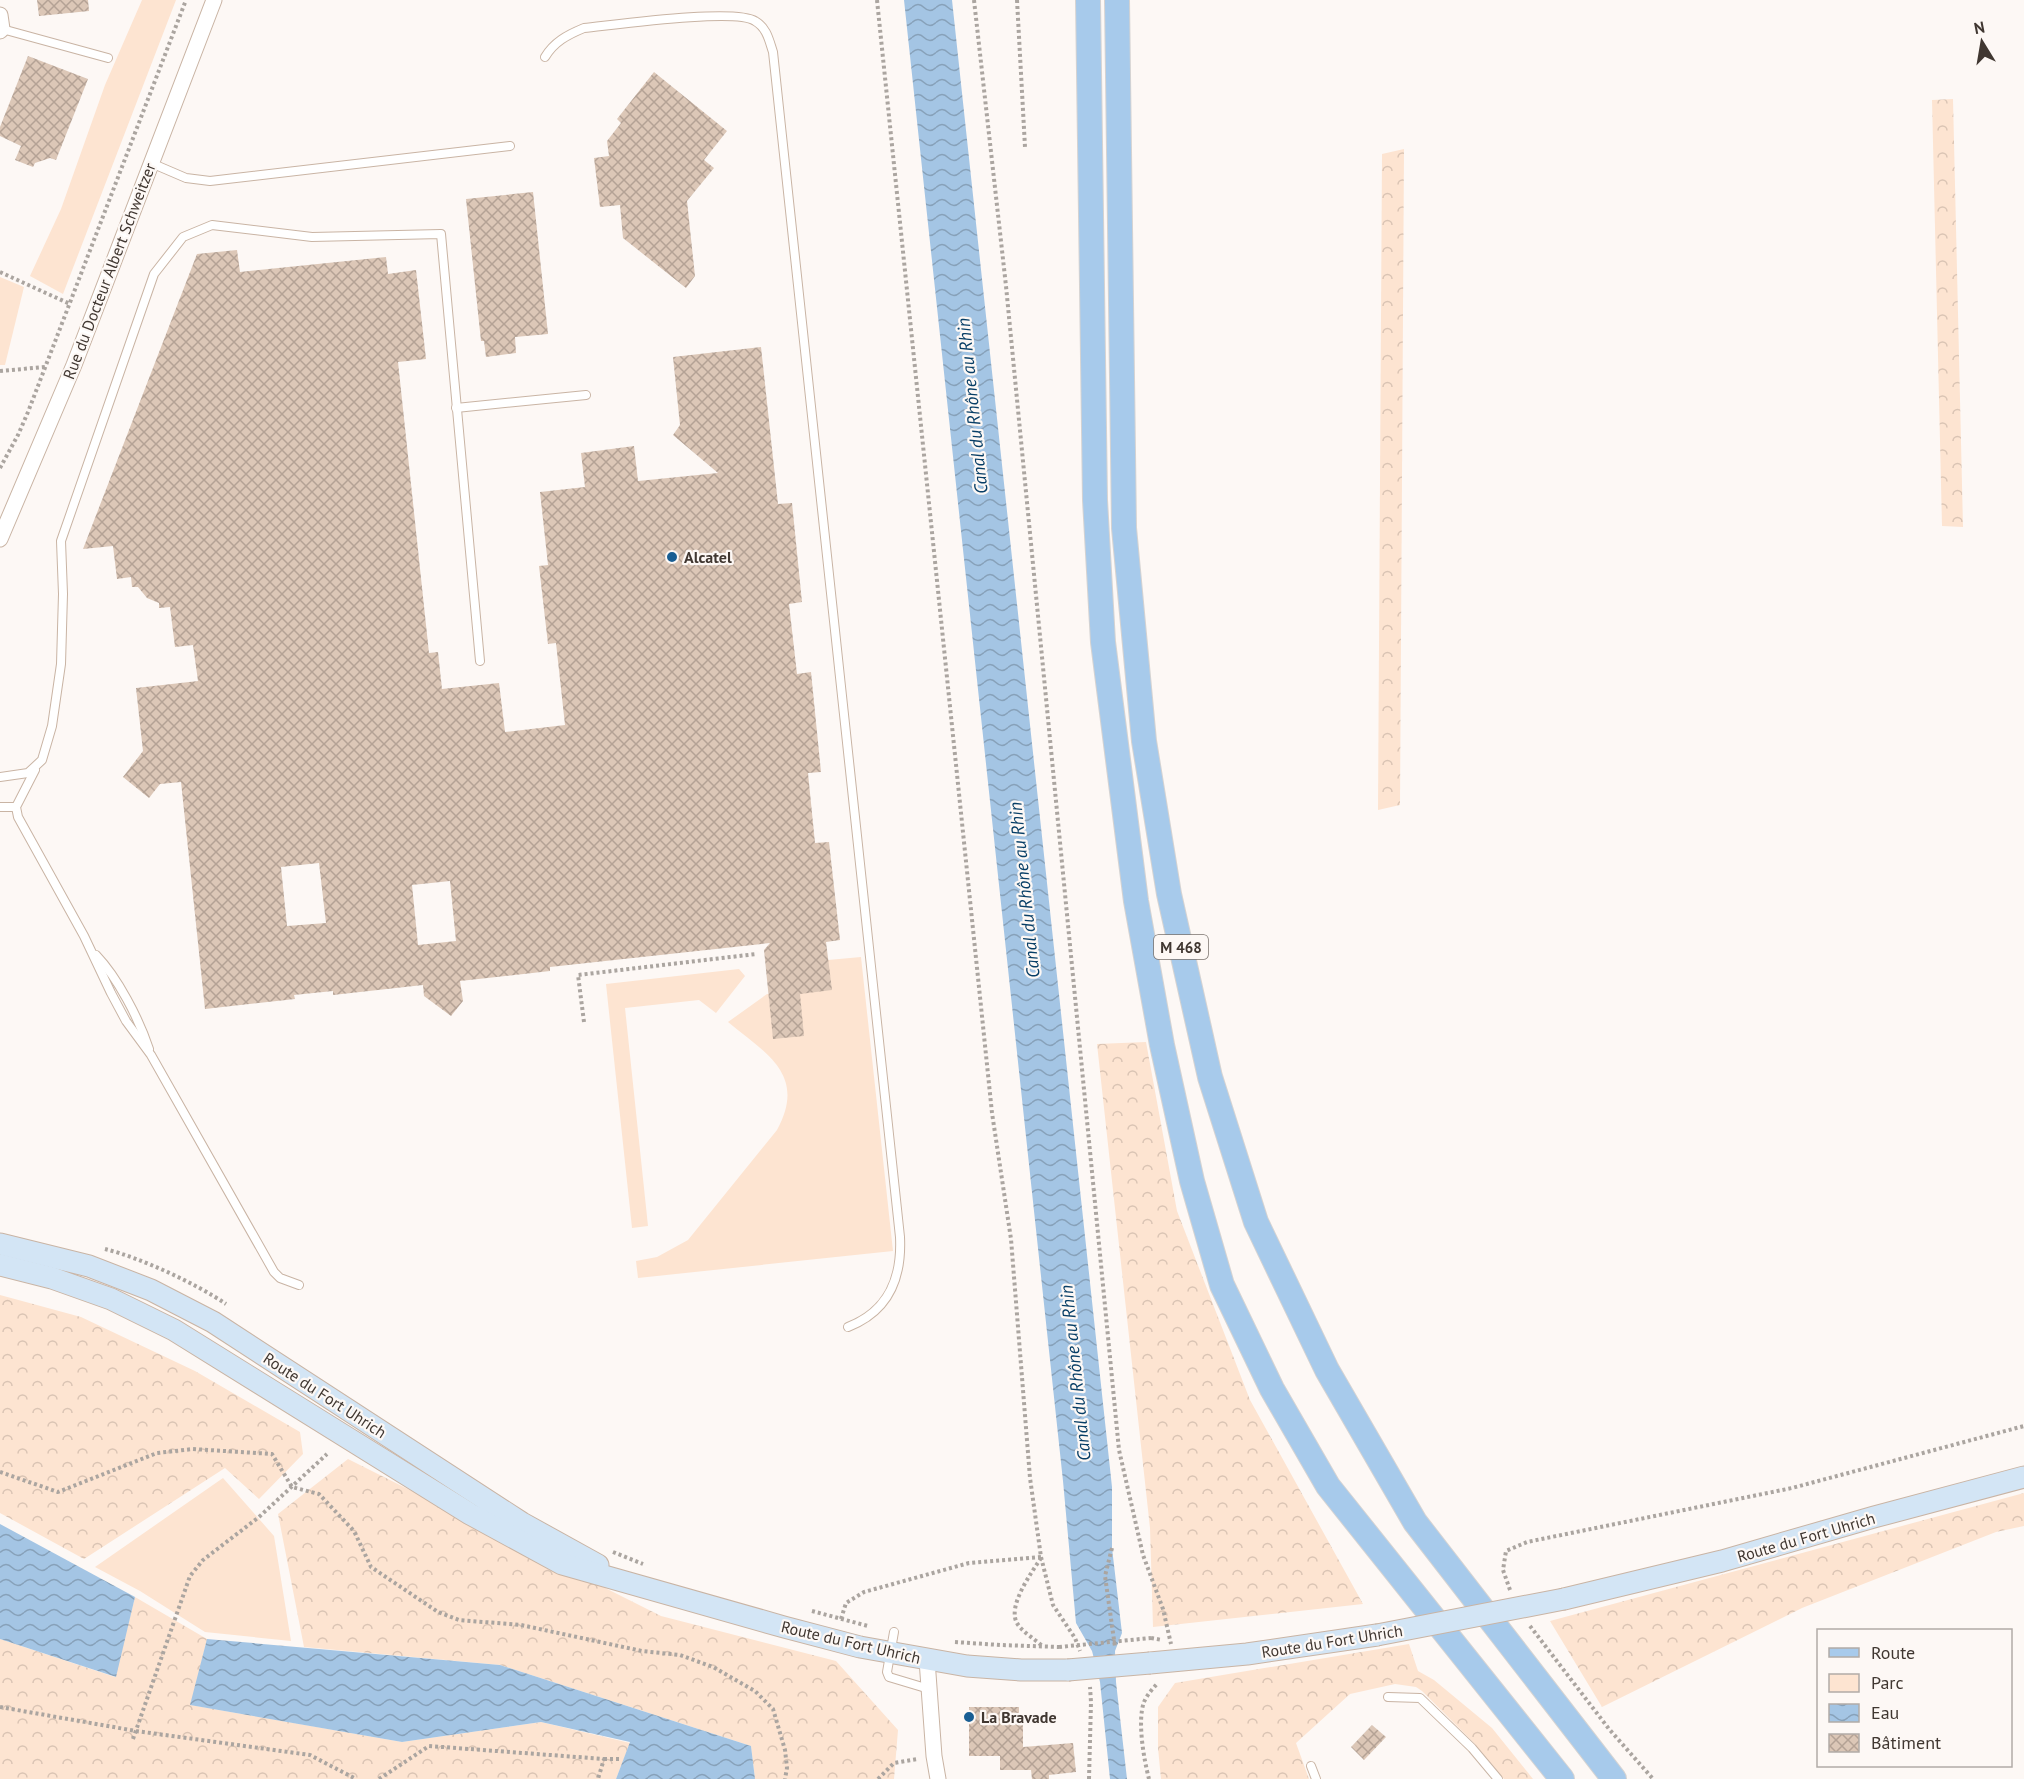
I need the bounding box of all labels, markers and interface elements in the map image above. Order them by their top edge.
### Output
north arrow [1952,12,2012,72]
text: N [1972,16,1986,38]
street label: Rue du Docteur Albert Schweitzer [58,159,160,382]
water label: Canal du Rhône au Rhin [951,317,993,495]
place label: Alcatel [684,547,732,567]
marker: Alcatel [665,550,679,564]
water label: Canal du Rhône au Rhin [1003,801,1045,979]
road number: M 468 [1154,935,1208,959]
water label: Canal du Rhône au Rhin [1054,1284,1096,1462]
street label: Route du Fort Uhrich [260,1348,390,1442]
street label: Route du Fort Uhrich [1735,1508,1877,1566]
street label: Route du Fort Uhrich [779,1616,923,1668]
street label: Route du Fort Uhrich [1260,1620,1404,1662]
legend [1817,1629,2012,1767]
text: Route [1871,1641,1915,1664]
text: Parc [1871,1671,1904,1694]
text: Eau [1871,1701,1899,1724]
place label: La Bravade [981,1707,1057,1727]
marker: La Bravade [962,1710,976,1724]
text: Bâtiment [1871,1731,1941,1754]

